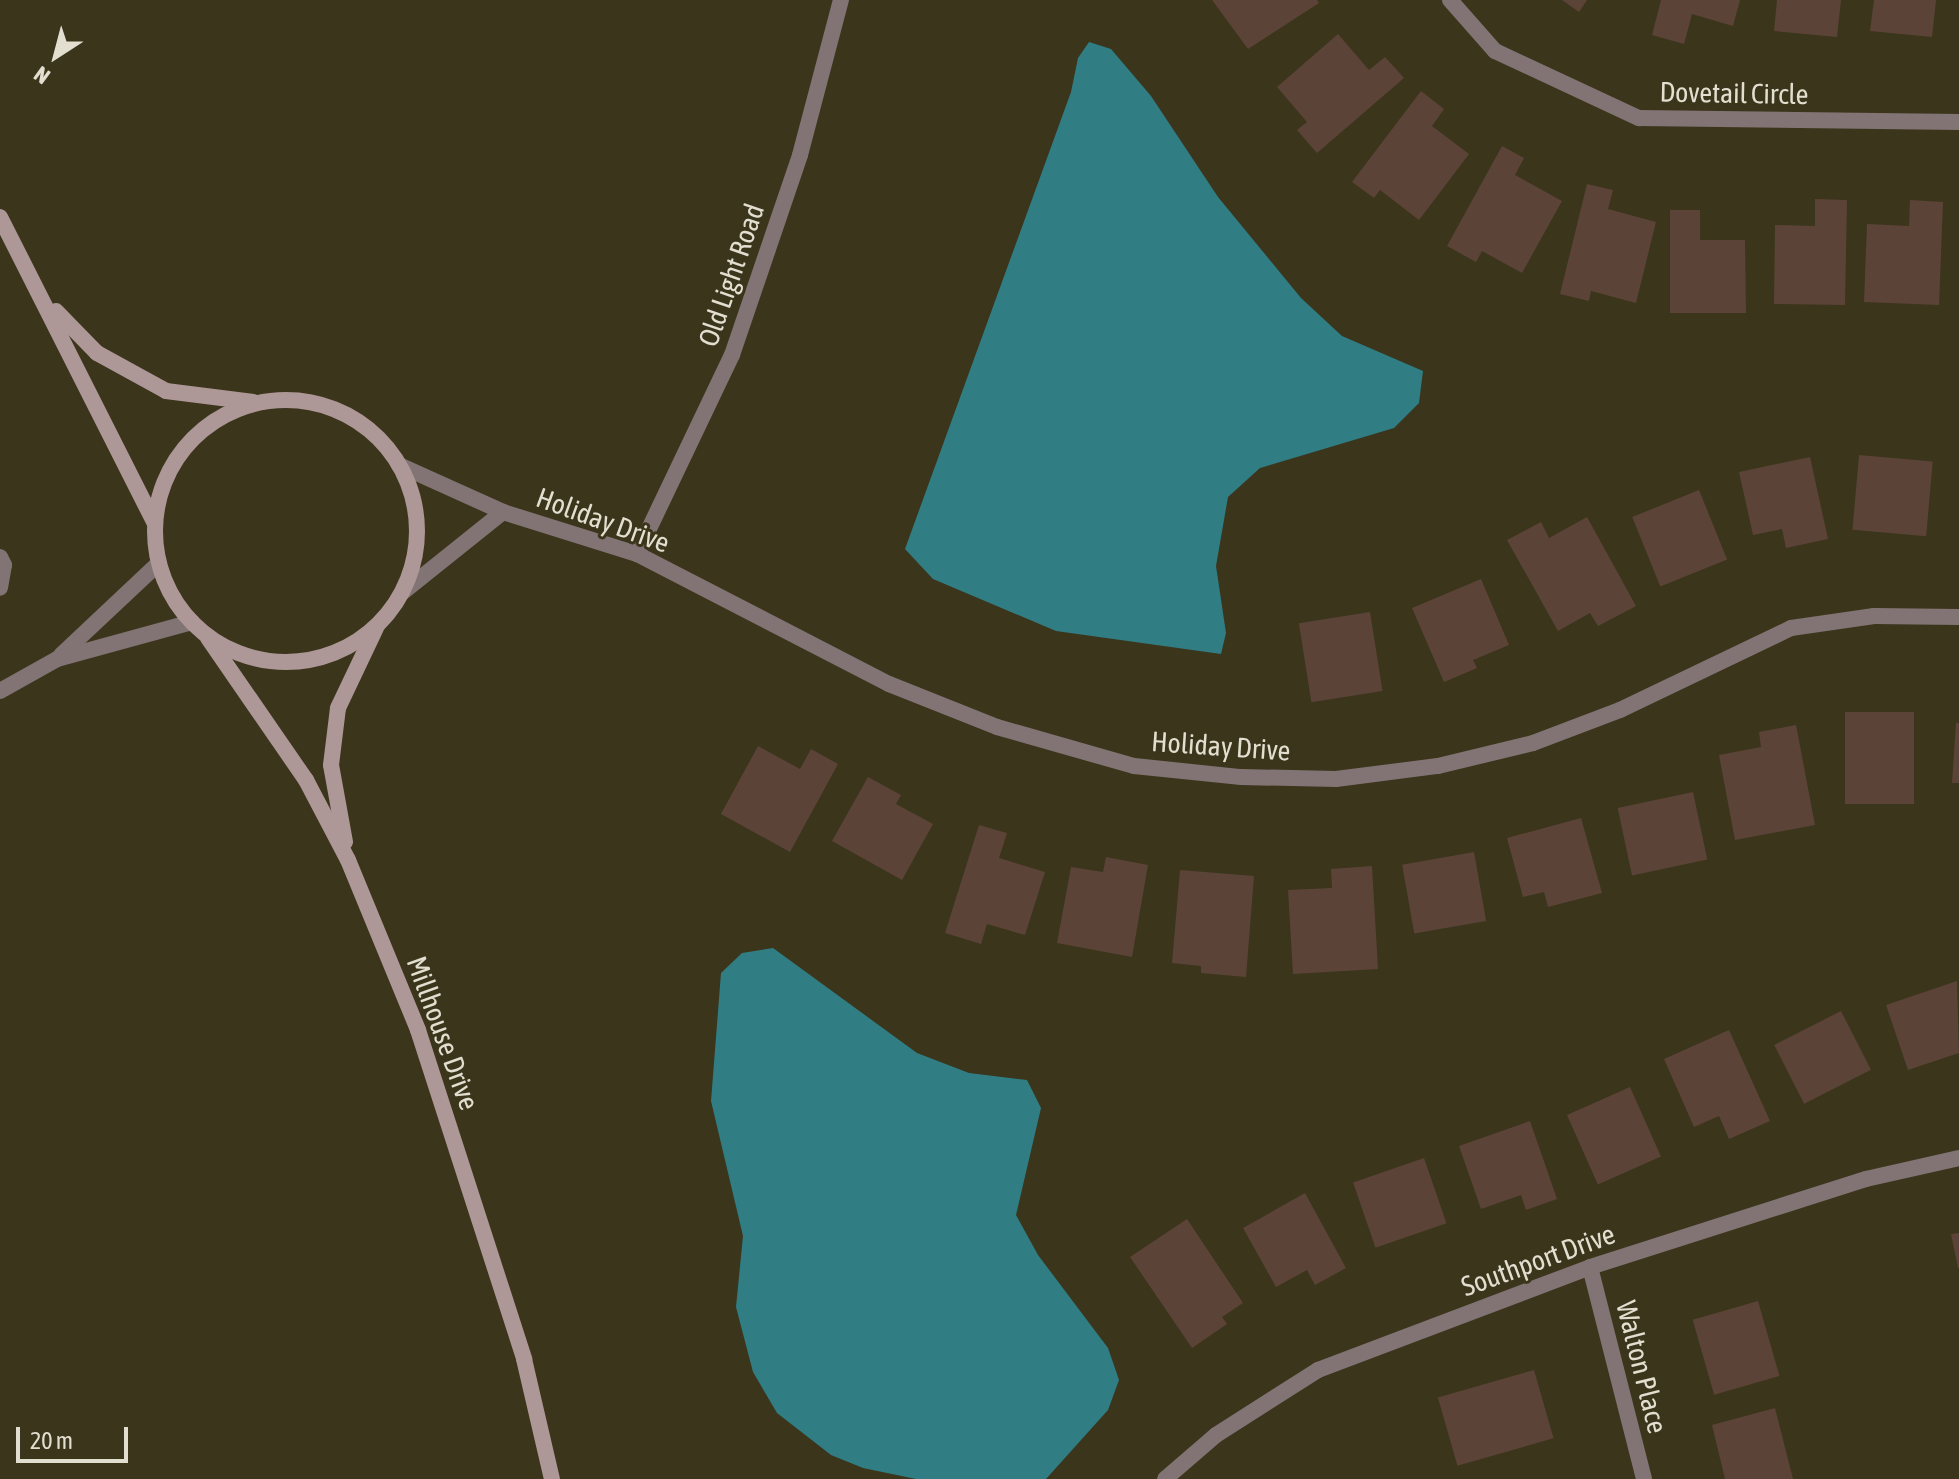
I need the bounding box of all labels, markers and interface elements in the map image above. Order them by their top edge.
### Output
north arrow [16,16,96,96]
text: N [29,61,55,90]
street label: Dovetail Circle [1659,75,1809,111]
street label: Old Light Road [691,199,771,351]
street label: Holiday Drive [532,480,674,560]
street label: Holiday Drive [1150,724,1292,768]
street label: Millhouse Drive [400,952,486,1114]
street label: Southport Drive [1457,1217,1619,1303]
street label: Walton Place [1609,1297,1675,1437]
scale bar [20,1411,132,1461]
text: 20 m [30,1427,73,1454]

